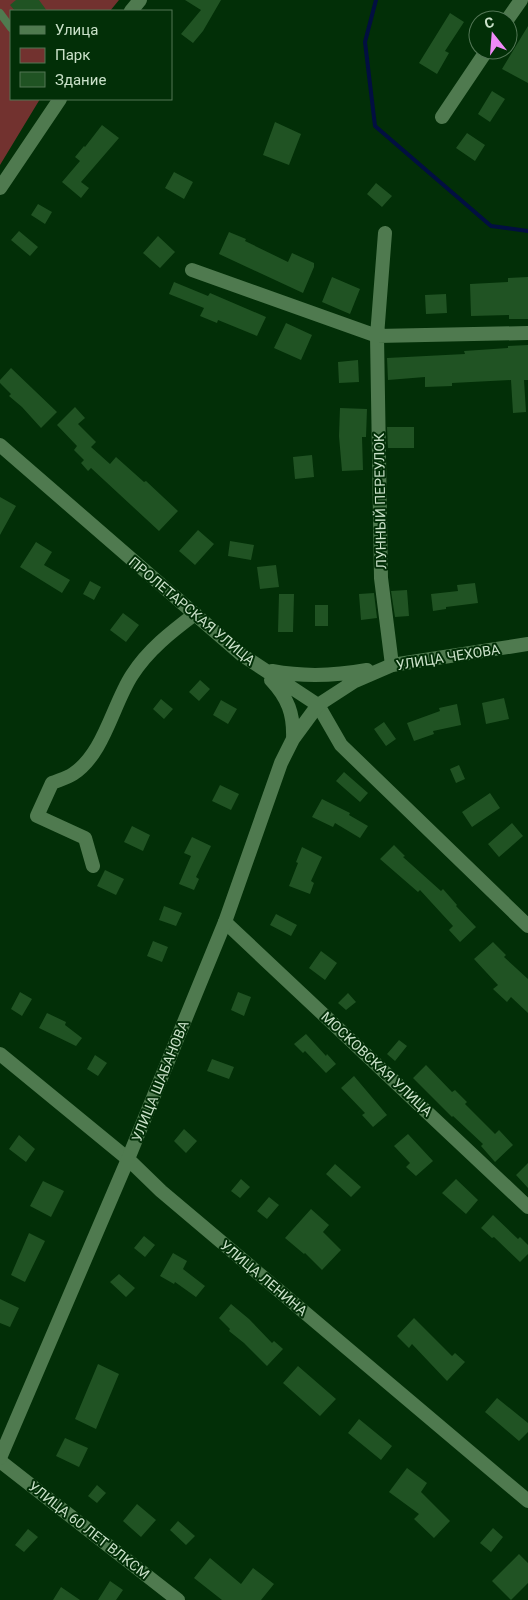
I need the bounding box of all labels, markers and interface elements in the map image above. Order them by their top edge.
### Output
legend [10,10,172,100]
north arrow [468,10,518,60]
text: С [482,14,496,32]
text: Улица [55,21,98,39]
text: Парк [55,46,90,64]
text: Здание [55,71,106,89]
street label: ЛУННЫЙ ПЕРЕУЛОК [371,433,389,569]
street label: ПРОЛЕТАРСКАЯ УЛИЦА [126,554,258,668]
street label: УЛИЦА ЧЕХОВА [395,641,501,673]
street label: МОСКОВСКАЯ УЛИЦА [318,1009,436,1119]
street label: УЛИЦА ШАБАНОВА [128,1018,192,1144]
street label: УЛИЦА ЛЕНИНА [217,1237,311,1319]
street label: УЛИЦА 60 ЛЕТ ВЛКСМ [25,1478,153,1582]

